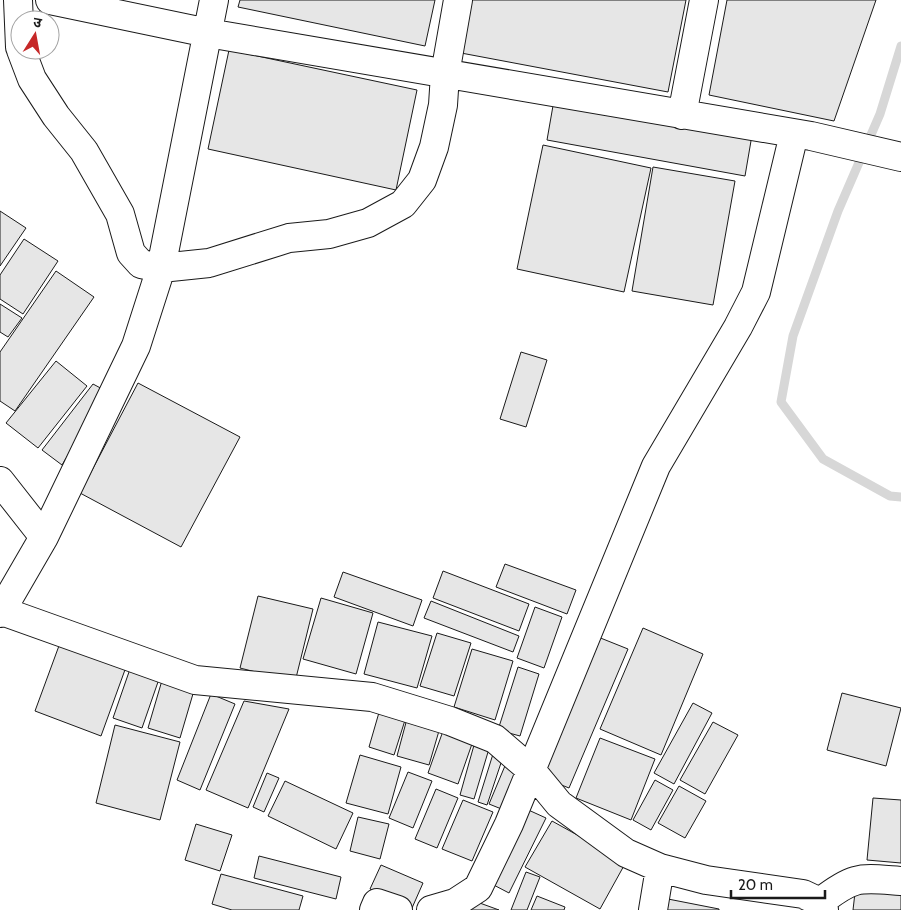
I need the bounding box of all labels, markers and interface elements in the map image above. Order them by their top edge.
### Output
north arrow [10,10,60,60]
text: उ [32,13,44,32]
scale bar [731,868,825,900]
text: 20 m [738,876,773,894]

